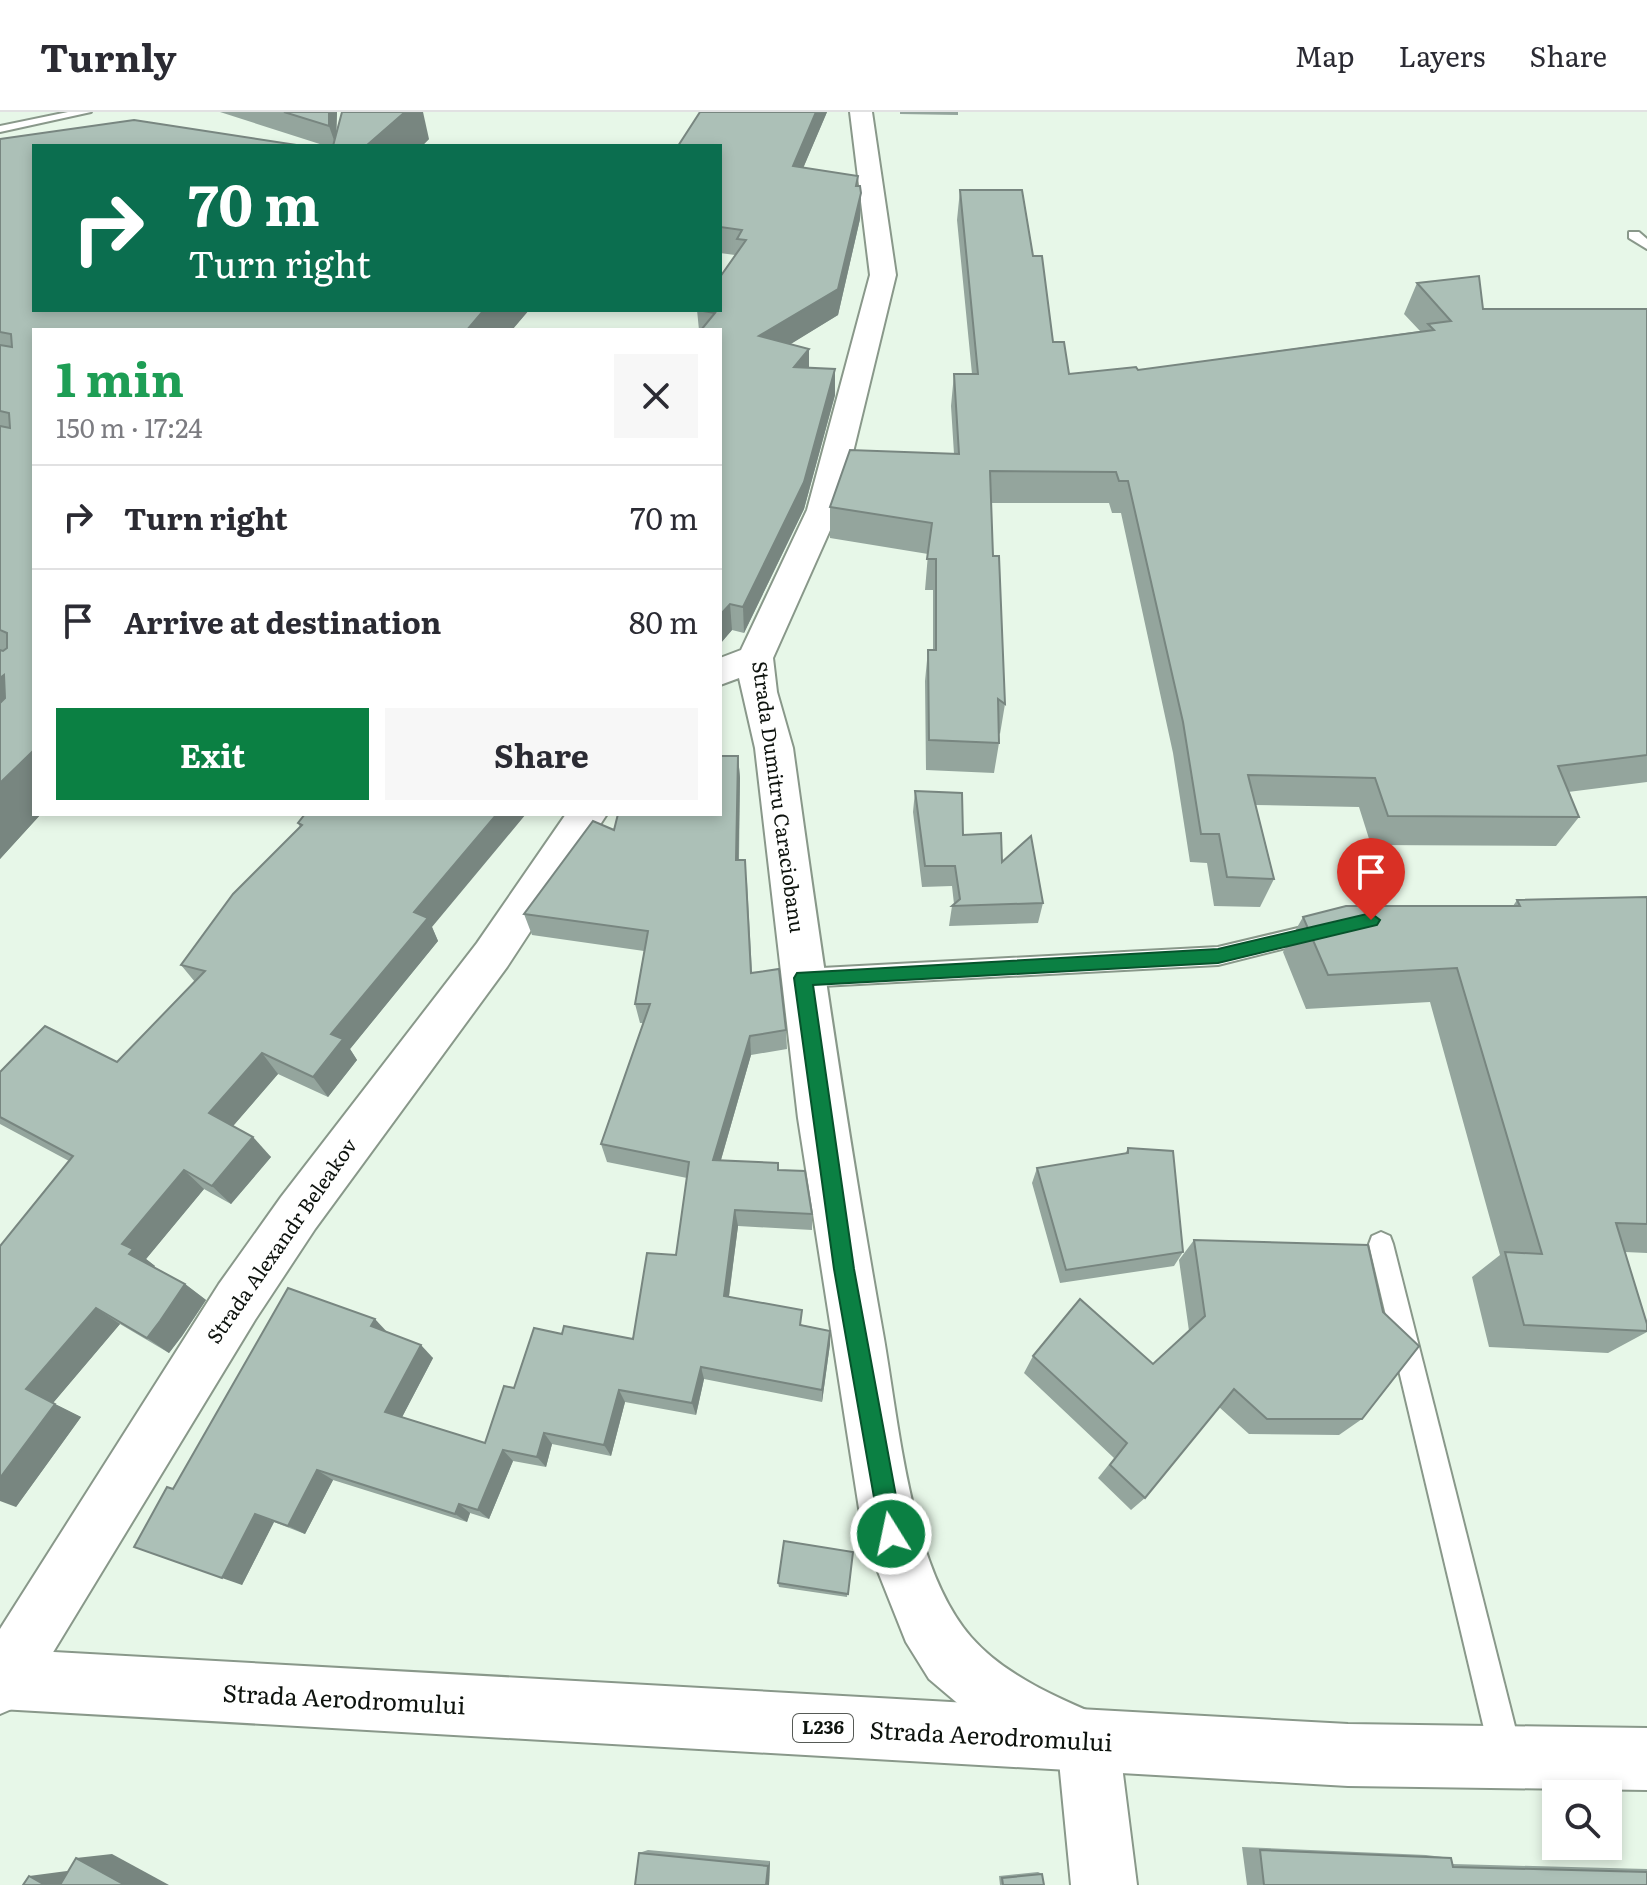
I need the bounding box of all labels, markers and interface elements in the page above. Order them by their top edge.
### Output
text: Turnly [40,27,177,84]
text: Map [1295,34,1354,76]
text: Layers [1398,34,1485,76]
text: Share [1529,34,1607,76]
text: 70 m [188,160,320,243]
icon: right [56,176,160,280]
text: Turn right [188,236,371,289]
text: 1 min [56,341,184,412]
button: close [614,354,698,438]
text: 150 m · 17:24 [56,407,203,446]
icon: right [56,495,100,539]
text: Turn right [124,495,288,539]
text: 70 m [630,495,698,539]
icon: arrive [56,599,100,643]
text: Arrive at destination [124,599,441,643]
text: 80 m [629,599,698,643]
street label: Strada Dumitru Caraciobanu [746,659,814,935]
button: Exit [56,708,369,800]
button: Share [385,708,698,800]
pin [1337,838,1405,920]
icon: arrive [1349,850,1393,894]
street label: Strada Alexandr Beleakov [198,1131,363,1349]
position arrow [849,1492,933,1576]
street label: Strada Aerodromului [222,1674,466,1721]
street label: Strada Aerodromului [869,1711,1113,1758]
road number: L236 [793,1714,853,1742]
map controls [1542,1780,1622,1860]
button: search [1542,1780,1622,1860]

